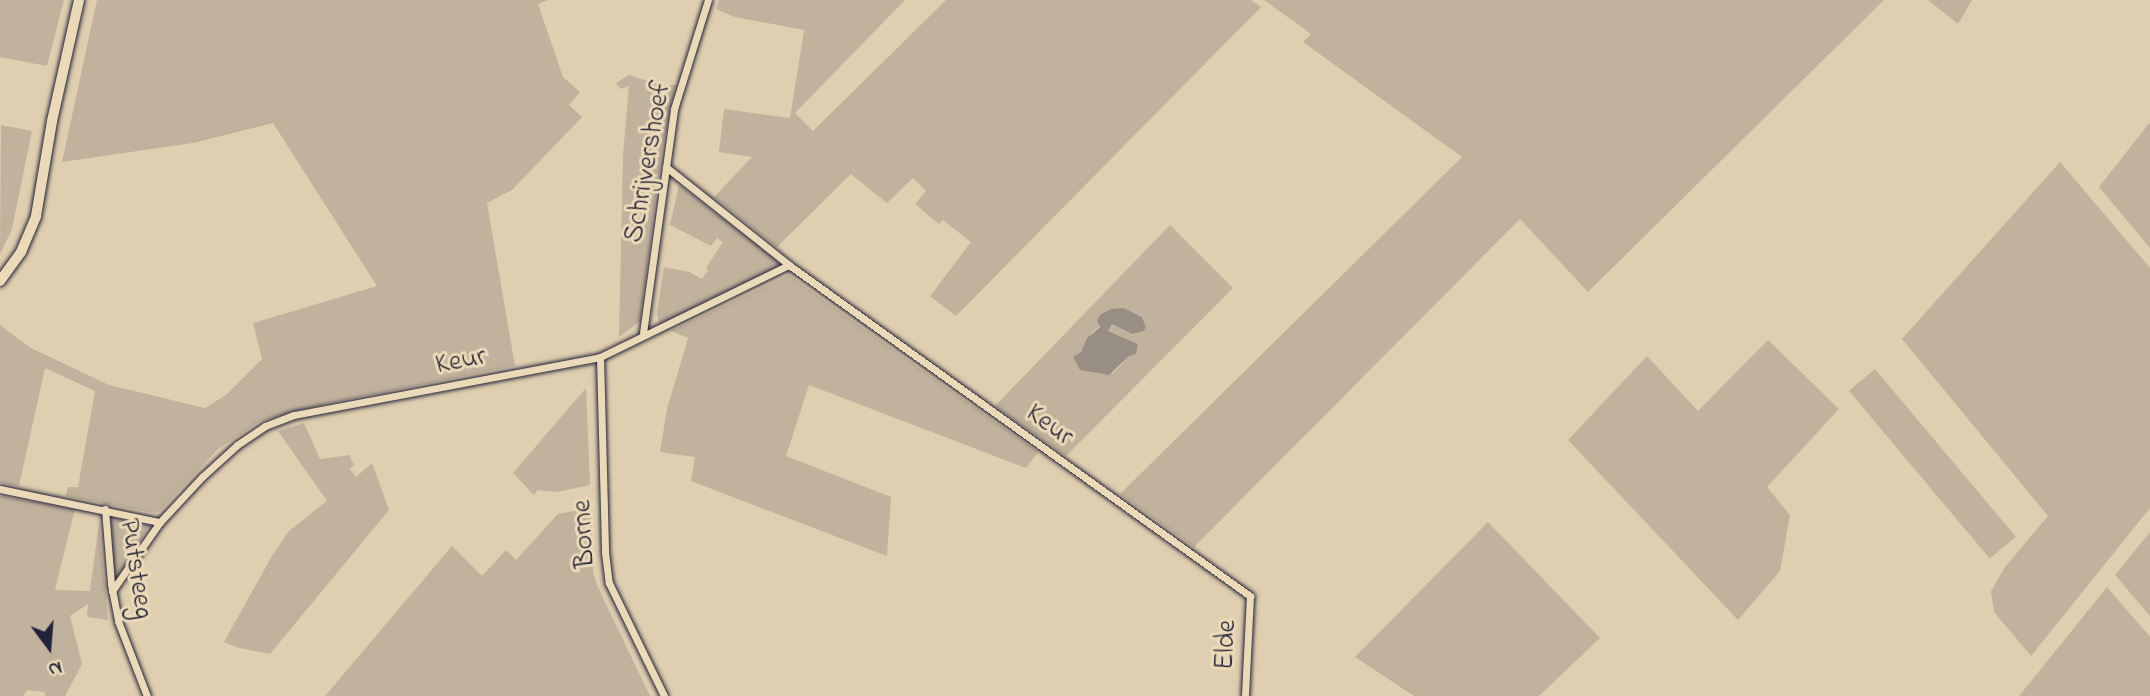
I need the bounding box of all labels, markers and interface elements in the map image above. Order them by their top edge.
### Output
street label: Schrijvershoef [618,79,680,245]
street label: Keur [433,341,489,383]
street label: Keur [1019,397,1079,455]
street label: Borne [566,499,604,569]
street label: Putsteeg [110,516,160,622]
north arrow [14,612,84,682]
street label: Elde [1209,619,1245,671]
text: N [45,653,65,682]

